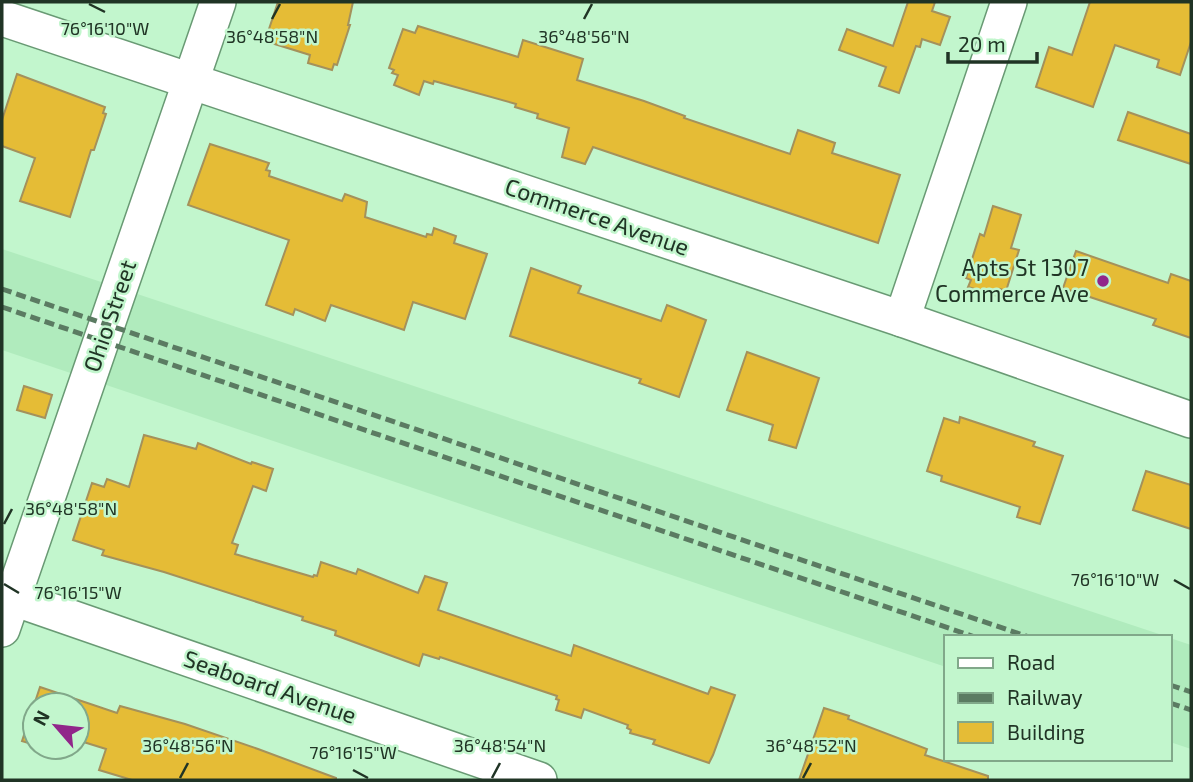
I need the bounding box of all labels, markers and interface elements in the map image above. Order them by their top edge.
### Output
text: 76°16'10"W [61,17,149,39]
scale bar [948,21,1037,65]
text: 36°48'58"N [226,25,318,47]
text: 36°48'56"N [538,25,630,47]
text: 20 m [958,31,1006,56]
street label: Commerce Avenue [502,171,693,261]
place label: Apts St 1307 Commerce Ave [935,253,1089,307]
street label: Ohio Street [77,256,141,375]
marker: Apts St 1307 Commerce Ave [1095,273,1111,289]
text: 36°48'58"N [25,497,117,519]
text: 76°16'10"W [1071,568,1159,590]
text: 76°16'15"W [34,581,122,603]
legend [944,635,1172,761]
street label: Seaboard Avenue [180,643,360,729]
text: Road [1007,649,1055,674]
text: Railway [1007,684,1083,709]
north arrow [21,691,91,761]
text: N [27,706,54,729]
text: Building [1007,719,1085,744]
text: 36°48'56"N [142,734,234,756]
text: 36°48'54"N [454,734,546,756]
text: 36°48'52"N [765,734,857,756]
text: 76°16'15"W [309,741,397,763]

